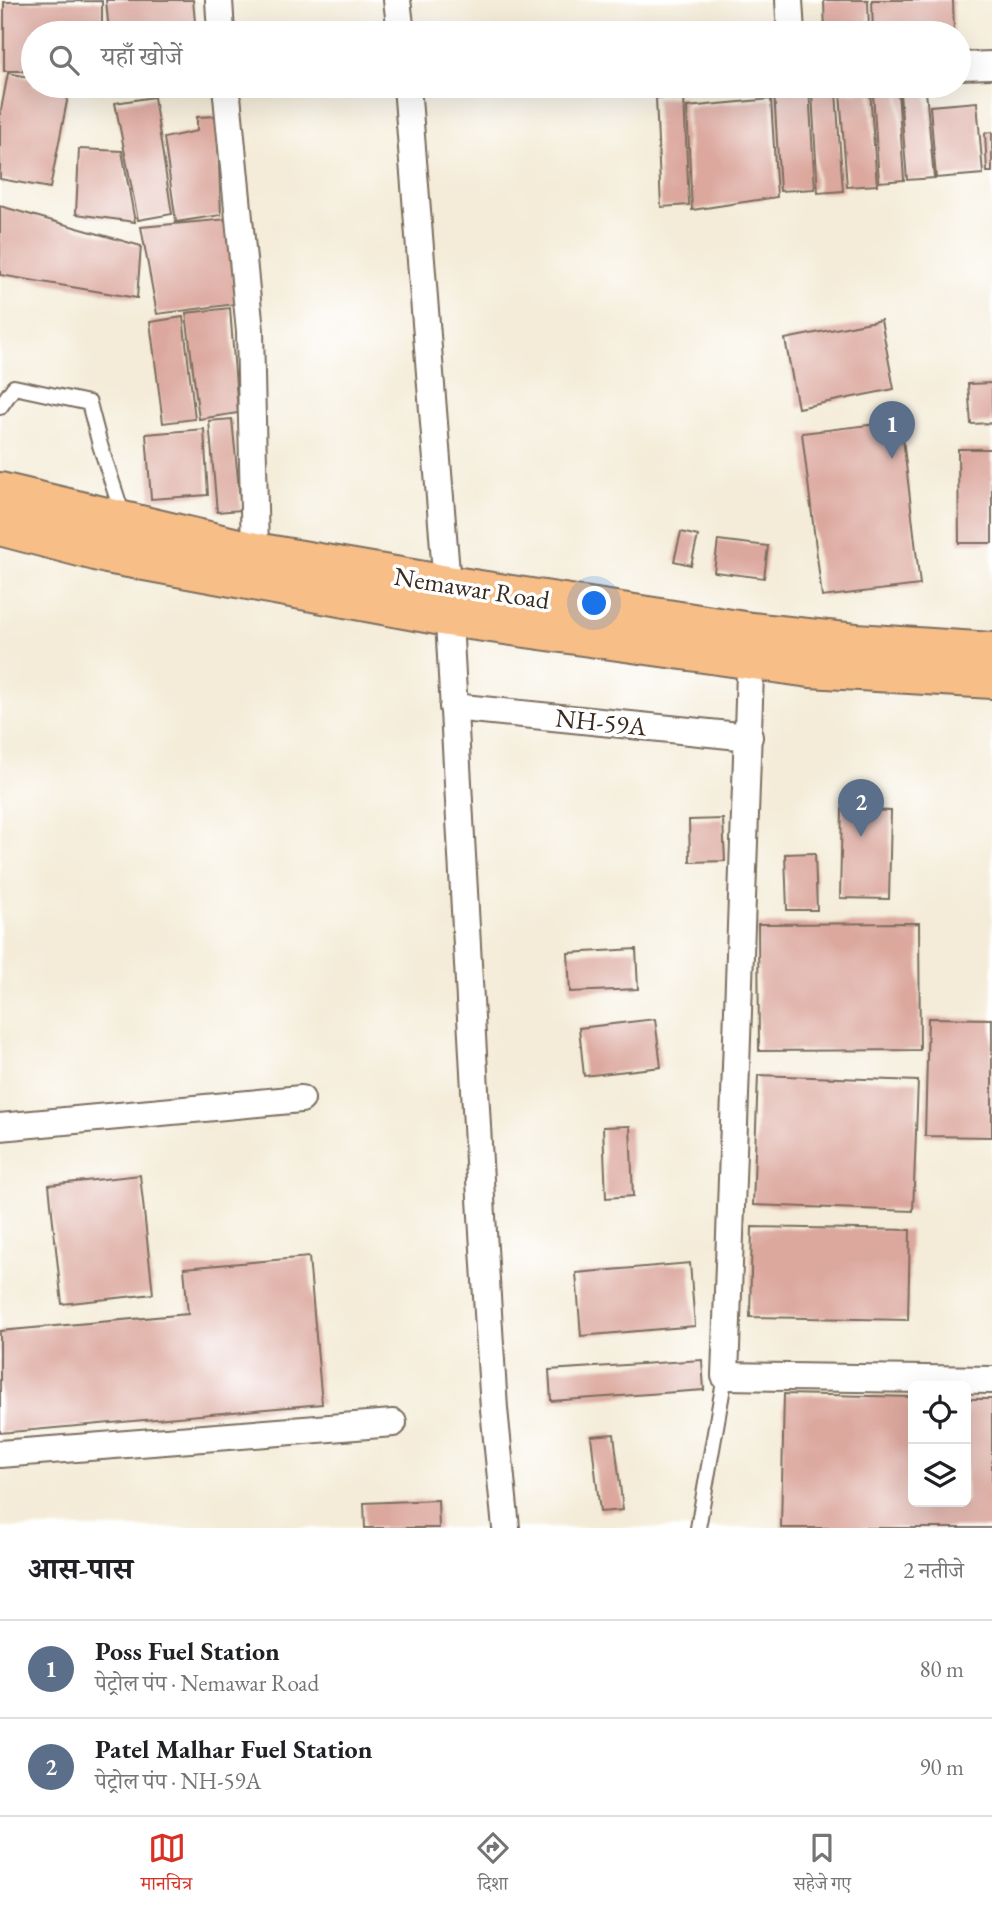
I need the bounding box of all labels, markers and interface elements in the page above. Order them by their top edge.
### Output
search box [21,21,971,98]
text: यहाँ खोजें [101,39,182,73]
icon: search [45,41,83,79]
pin: 1 [869,401,915,459]
street label: Nemawar Road [392,559,553,617]
your location [577,586,611,620]
street label: NH-59A [554,700,649,744]
pin: 2 [838,779,884,837]
map controls [908,1381,971,1507]
button: locate [908,1381,971,1444]
button: layers [908,1444,971,1507]
text: आस-पास [28,1549,133,1588]
text: 2 नतीजे [903,1555,964,1585]
text: Poss Fuel Station [95,1634,280,1668]
text: 1 [45,1654,57,1684]
text: 80 m [919,1654,964,1684]
text: पेट्रोल पंप · Nemawar Road [95,1668,319,1698]
text: Patel Malhar Fuel Station [95,1732,372,1766]
text: 2 [45,1752,57,1782]
text: 90 m [919,1752,964,1782]
text: पेट्रोल पंप · NH-59A [95,1766,262,1796]
tab: मानचित्र [141,1829,192,1902]
tab: दिशा [474,1829,512,1902]
tab: सहेजे गए [793,1829,851,1902]

